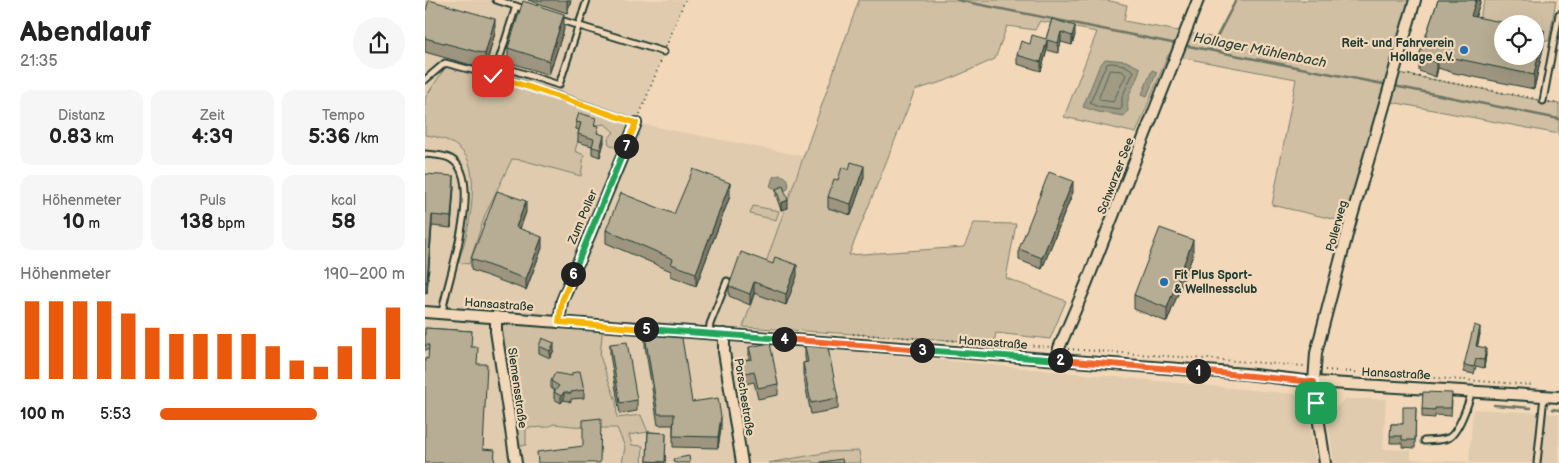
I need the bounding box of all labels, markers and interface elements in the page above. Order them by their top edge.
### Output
map controls [1494,15,1544,65]
button: locate [1494,15,1544,65]
text: Abendlauf [20,16,151,49]
button: share [353,17,405,69]
water label: Hollager Mühlenbach [1192,29,1328,71]
place label: Reit- und Fahrverein Hollage e.V. [1342,36,1454,65]
marker: Reit- und Fahrverein Hollage e.V. [1458,44,1470,56]
text: 21:35 [20,52,58,71]
pin [472,55,514,97]
icon: check [479,62,507,90]
text: Distanz [58,107,105,124]
text: Zeit [200,107,225,124]
text: Tempo [322,107,365,124]
text: 0.83 [49,124,92,149]
text: 4:39 [192,124,233,149]
text: 5:36 [308,124,350,149]
text: km [92,130,114,147]
text: /km [350,130,379,147]
pin: 7 [613,134,639,158]
street label: Schwarzer See [1094,136,1138,216]
text: 7 [623,138,630,155]
street label: Zum Poller [564,187,601,247]
text: Höhenmeter [42,192,121,209]
text: Puls [199,192,226,209]
text: kcal [331,192,356,209]
street label: Pollerweg [1323,199,1351,253]
text: 10 [63,209,85,234]
text: 138 [180,209,214,234]
text: 58 [331,209,356,234]
text: m [85,215,100,232]
text: bpm [214,215,245,232]
pin: 6 [561,262,585,286]
text: Höhenmeter [20,265,110,284]
text: 190–200 m [324,265,405,284]
text: 6 [569,266,578,283]
place label: Fit Plus Sport- & Wellnessclub [1174,268,1257,297]
marker: Fit Plus Sport- & Wellnessclub [1158,276,1170,288]
street label: Hansastraße [464,295,534,315]
pin: 5 [633,316,659,342]
text: 5 [642,321,651,338]
pin: 4 [771,326,797,352]
text: 4 [780,331,789,348]
street label: Hansastraße [958,333,1028,353]
pin: 3 [909,338,935,362]
text: 3 [918,342,927,359]
street label: Siemensstraße [504,347,530,429]
pin: 2 [1047,348,1073,372]
text: 2 [1056,352,1065,369]
street label: Porschestraße [730,357,758,437]
pin: 1 [1185,358,1211,384]
text: 1 [1196,363,1201,380]
street label: Hansastraße [1361,365,1431,383]
pin [1295,382,1337,424]
icon: arrive [1302,389,1330,417]
text: 100 m [20,405,65,424]
text: 5:53 [100,405,131,424]

